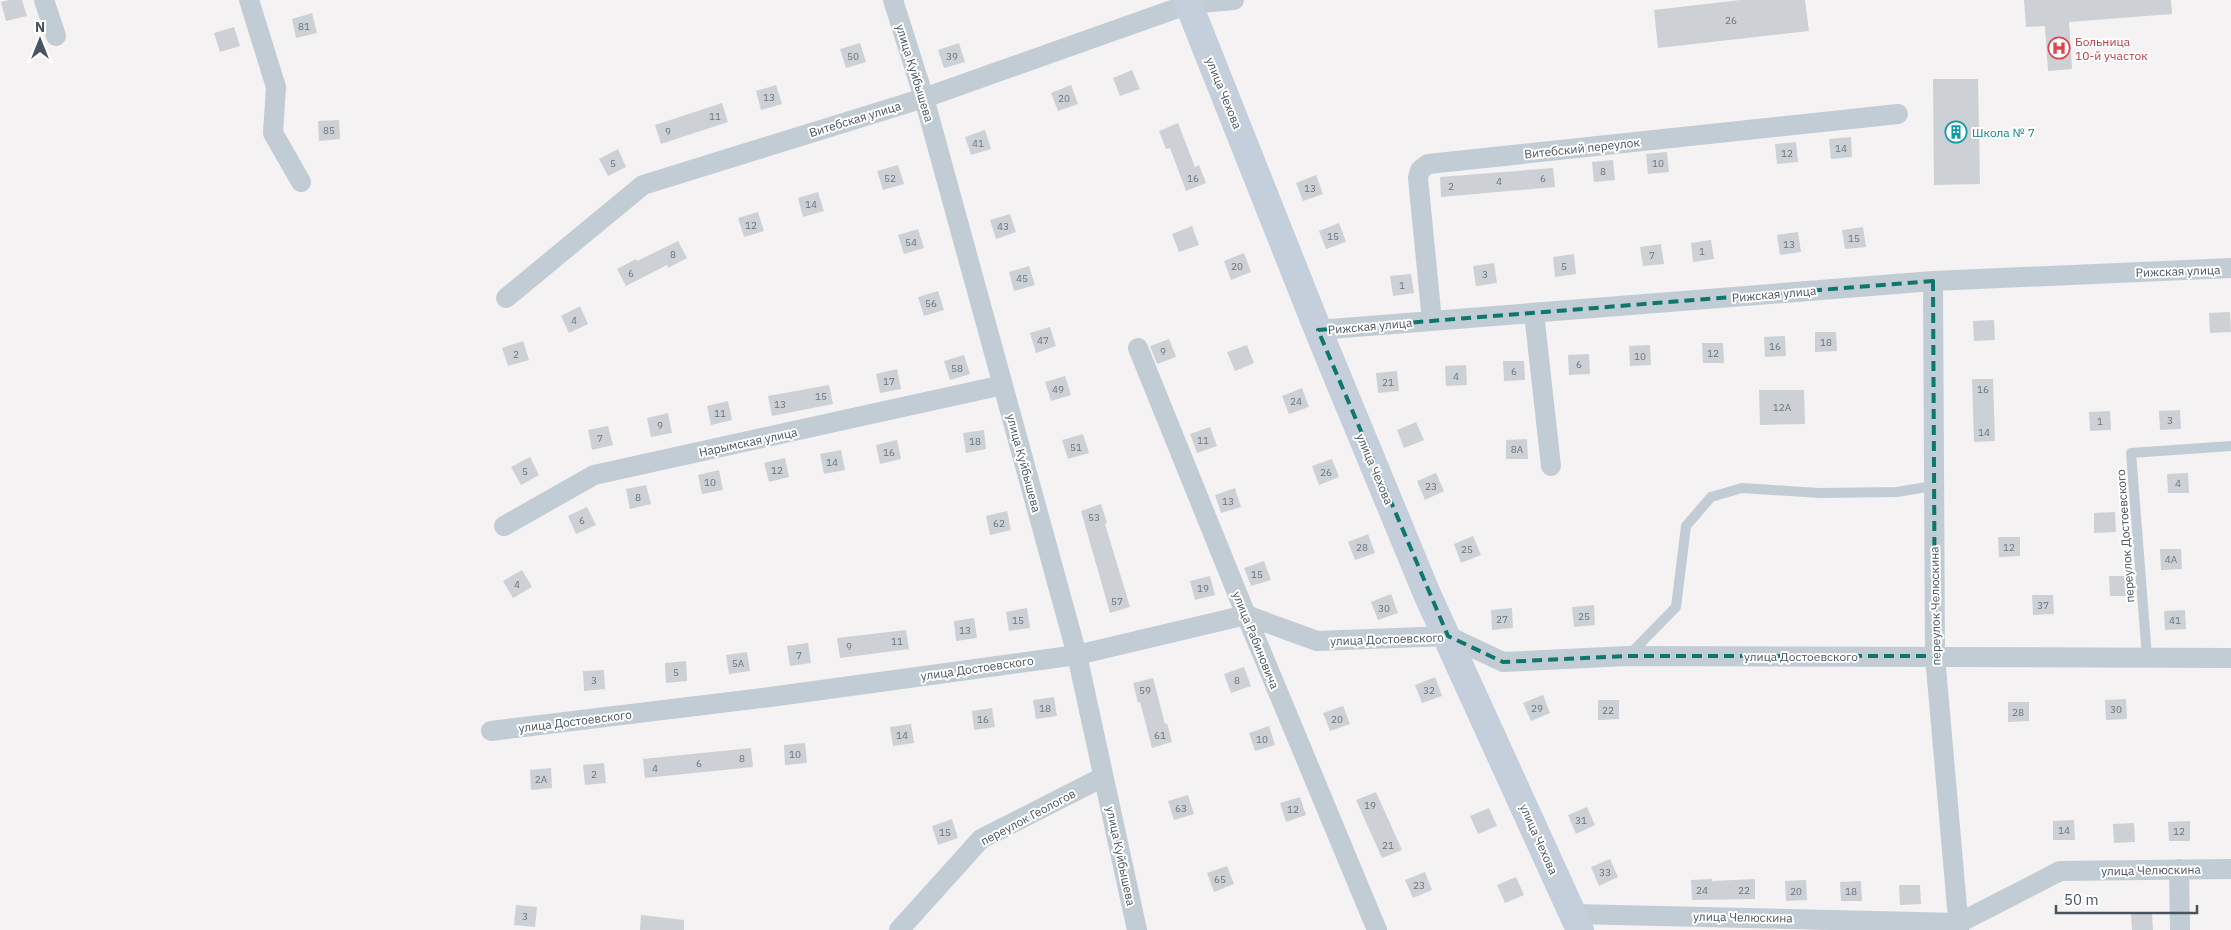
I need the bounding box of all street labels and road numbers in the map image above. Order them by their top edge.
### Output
street label: улица Куйбышева [893,22,937,124]
street label: улица Чехова [1203,55,1245,132]
street label: Витебская улица [807,98,903,140]
street label: Витебский переулок [1523,134,1641,162]
street label: Рижская улица [2135,262,2221,280]
street label: Рижская улица [1731,283,1817,305]
street label: Рижская улица [1327,315,1413,337]
street label: улица Куйбышева [1004,412,1045,514]
street label: Нарымская улица [697,424,799,460]
street label: улица Чехова [1353,431,1397,507]
street label: переулок Достоевского [2113,469,2137,603]
street label: переулок Челюскина [1926,546,1944,666]
street label: улица Рабиновича [1230,589,1283,692]
street label: улица Достоевского [1330,630,1444,648]
street label: улица Достоевского [1744,649,1858,664]
street label: улица Достоевского [920,653,1035,683]
street label: улица Достоевского [518,707,633,735]
street label: переулок Геологов [978,786,1078,848]
street label: улица Чехова [1517,801,1562,877]
street label: улица Куйбышева [1103,805,1139,908]
street label: улица Челюскина [2101,862,2202,878]
street label: улица Челюскина [1693,909,1794,925]

